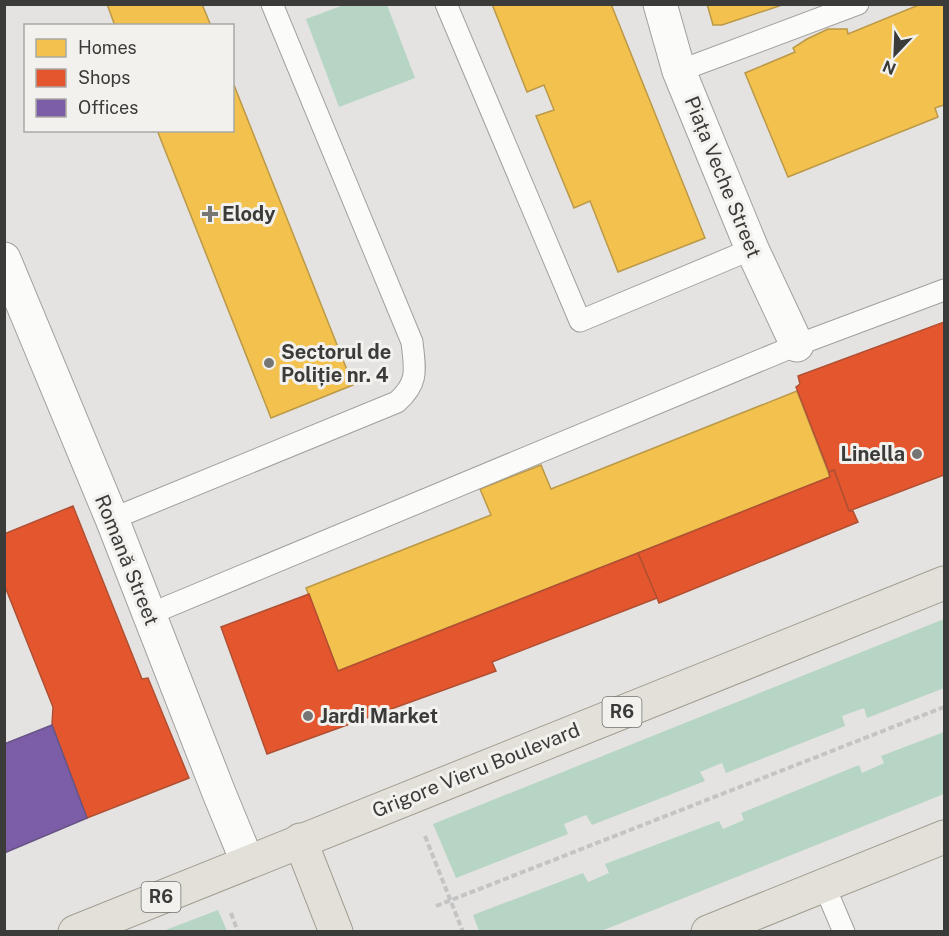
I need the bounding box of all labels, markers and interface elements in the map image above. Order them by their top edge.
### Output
legend [24,24,234,132]
north arrow [865,24,925,84]
text: Homes [78,37,137,58]
text: N [880,56,899,79]
text: Shops [78,67,130,88]
street label: Piața Veche Street [680,93,766,261]
text: Offices [78,97,138,118]
place label: Elody [222,202,275,226]
marker: Elody [203,207,217,221]
place label: Sectorul de Poliție nr. 4 [281,340,391,387]
marker: Sectorul de Poliție nr. 4 [262,356,276,370]
place label: Linella [841,442,905,466]
marker: Linella [910,447,924,461]
street label: Romană Street [90,491,164,629]
road number: R6 [602,697,642,727]
place label: Jardi Market [320,704,438,728]
marker: Jardi Market [301,709,315,723]
street label: Grigore Vieru Boulevard [369,717,583,823]
road number: R6 [142,882,180,912]

